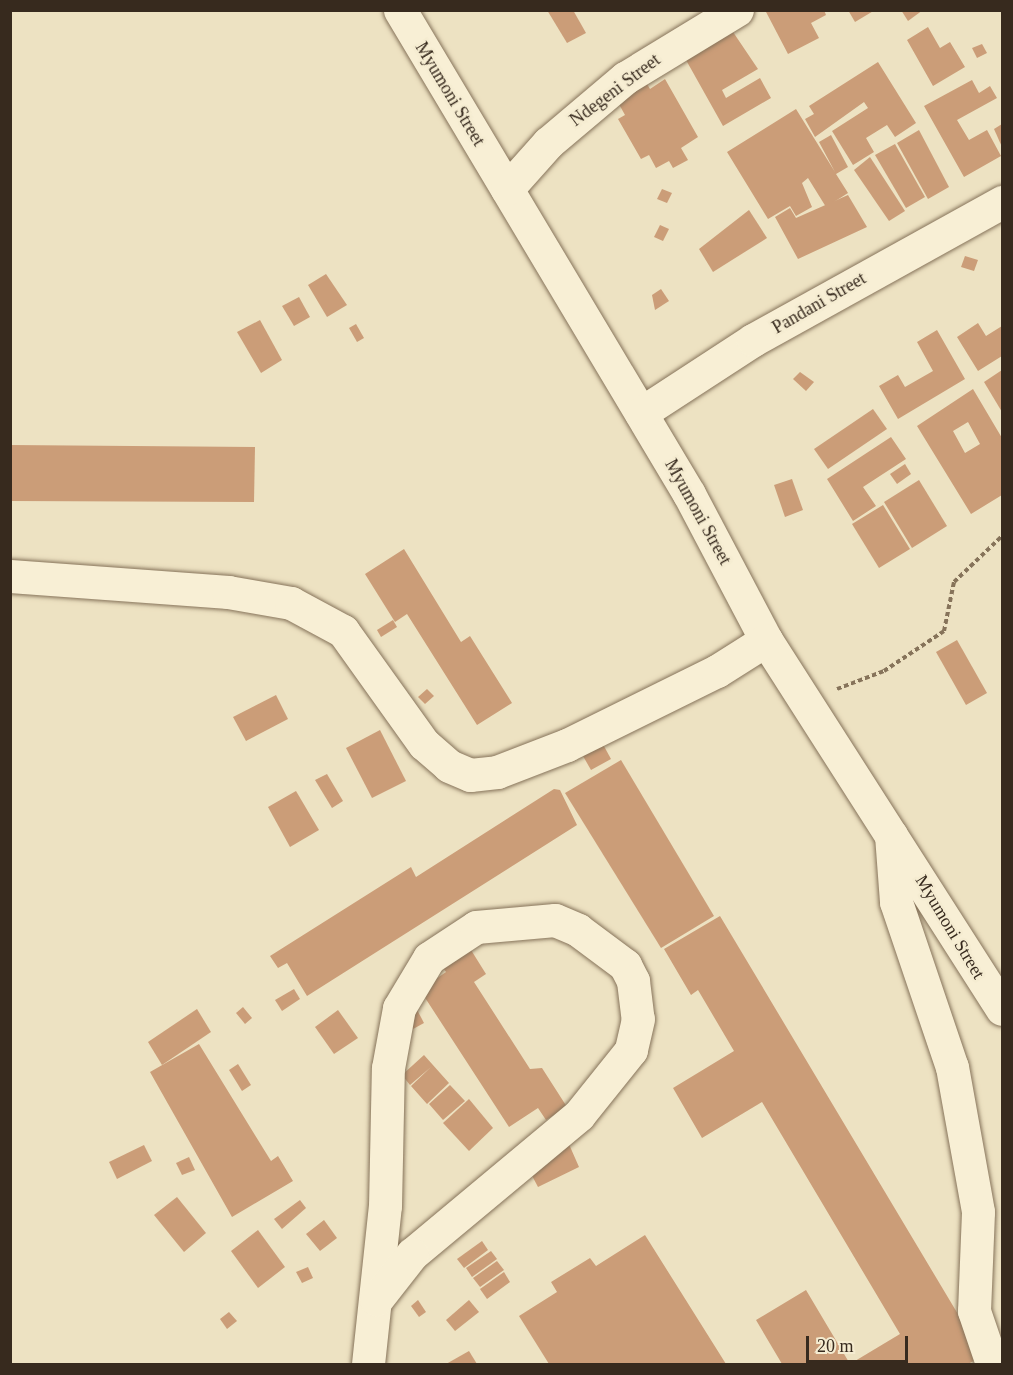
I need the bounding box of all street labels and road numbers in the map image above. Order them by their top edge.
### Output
street label: Myumoni Street [410,38,490,150]
street label: Ndegeni Street [566,49,664,131]
street label: Pandani Street [768,268,870,338]
street label: Myumoni Street [660,455,736,569]
street label: Myumoni Street [910,871,990,983]

